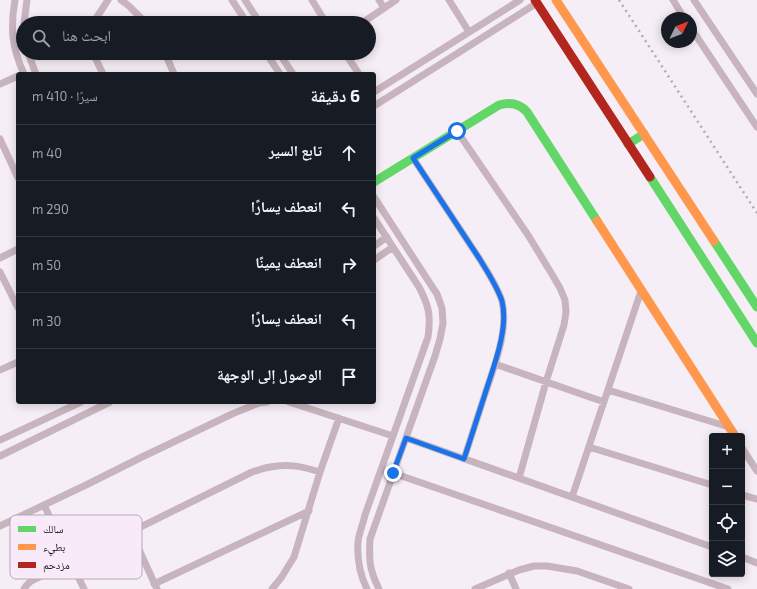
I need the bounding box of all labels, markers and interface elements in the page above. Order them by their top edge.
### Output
north arrow [661,12,697,48]
search box [16,16,376,60]
text: ابحث هنا [62,26,111,44]
icon: search [30,27,52,49]
text: 6 دقيقة [311,85,360,105]
text: سيرًا · 410 m [32,88,98,104]
route start [448,122,466,140]
text: تابع السير [269,141,322,159]
icon: ahead [338,142,360,164]
text: 40 m [32,145,62,161]
text: انعطف يسارًا [251,197,322,215]
icon: left [338,198,360,220]
text: 290 m [32,201,69,217]
text: انعطف يمينًا [255,253,322,271]
icon: right [338,254,360,276]
text: 50 m [32,257,61,273]
text: انعطف يسارًا [251,309,322,327]
icon: left [338,310,360,332]
text: 30 m [32,313,61,329]
text: الوصول إلى الوجهة [217,365,322,383]
icon: arrive [338,366,360,388]
map controls [709,433,745,577]
button: + [709,433,745,469]
route end [384,464,402,482]
button: − [709,469,745,505]
button: locate [709,505,745,541]
legend [10,515,142,579]
text: سالك [43,522,63,535]
text: بطيء [43,540,65,556]
button: layers [709,541,745,577]
text: مزدحم [43,558,70,573]

